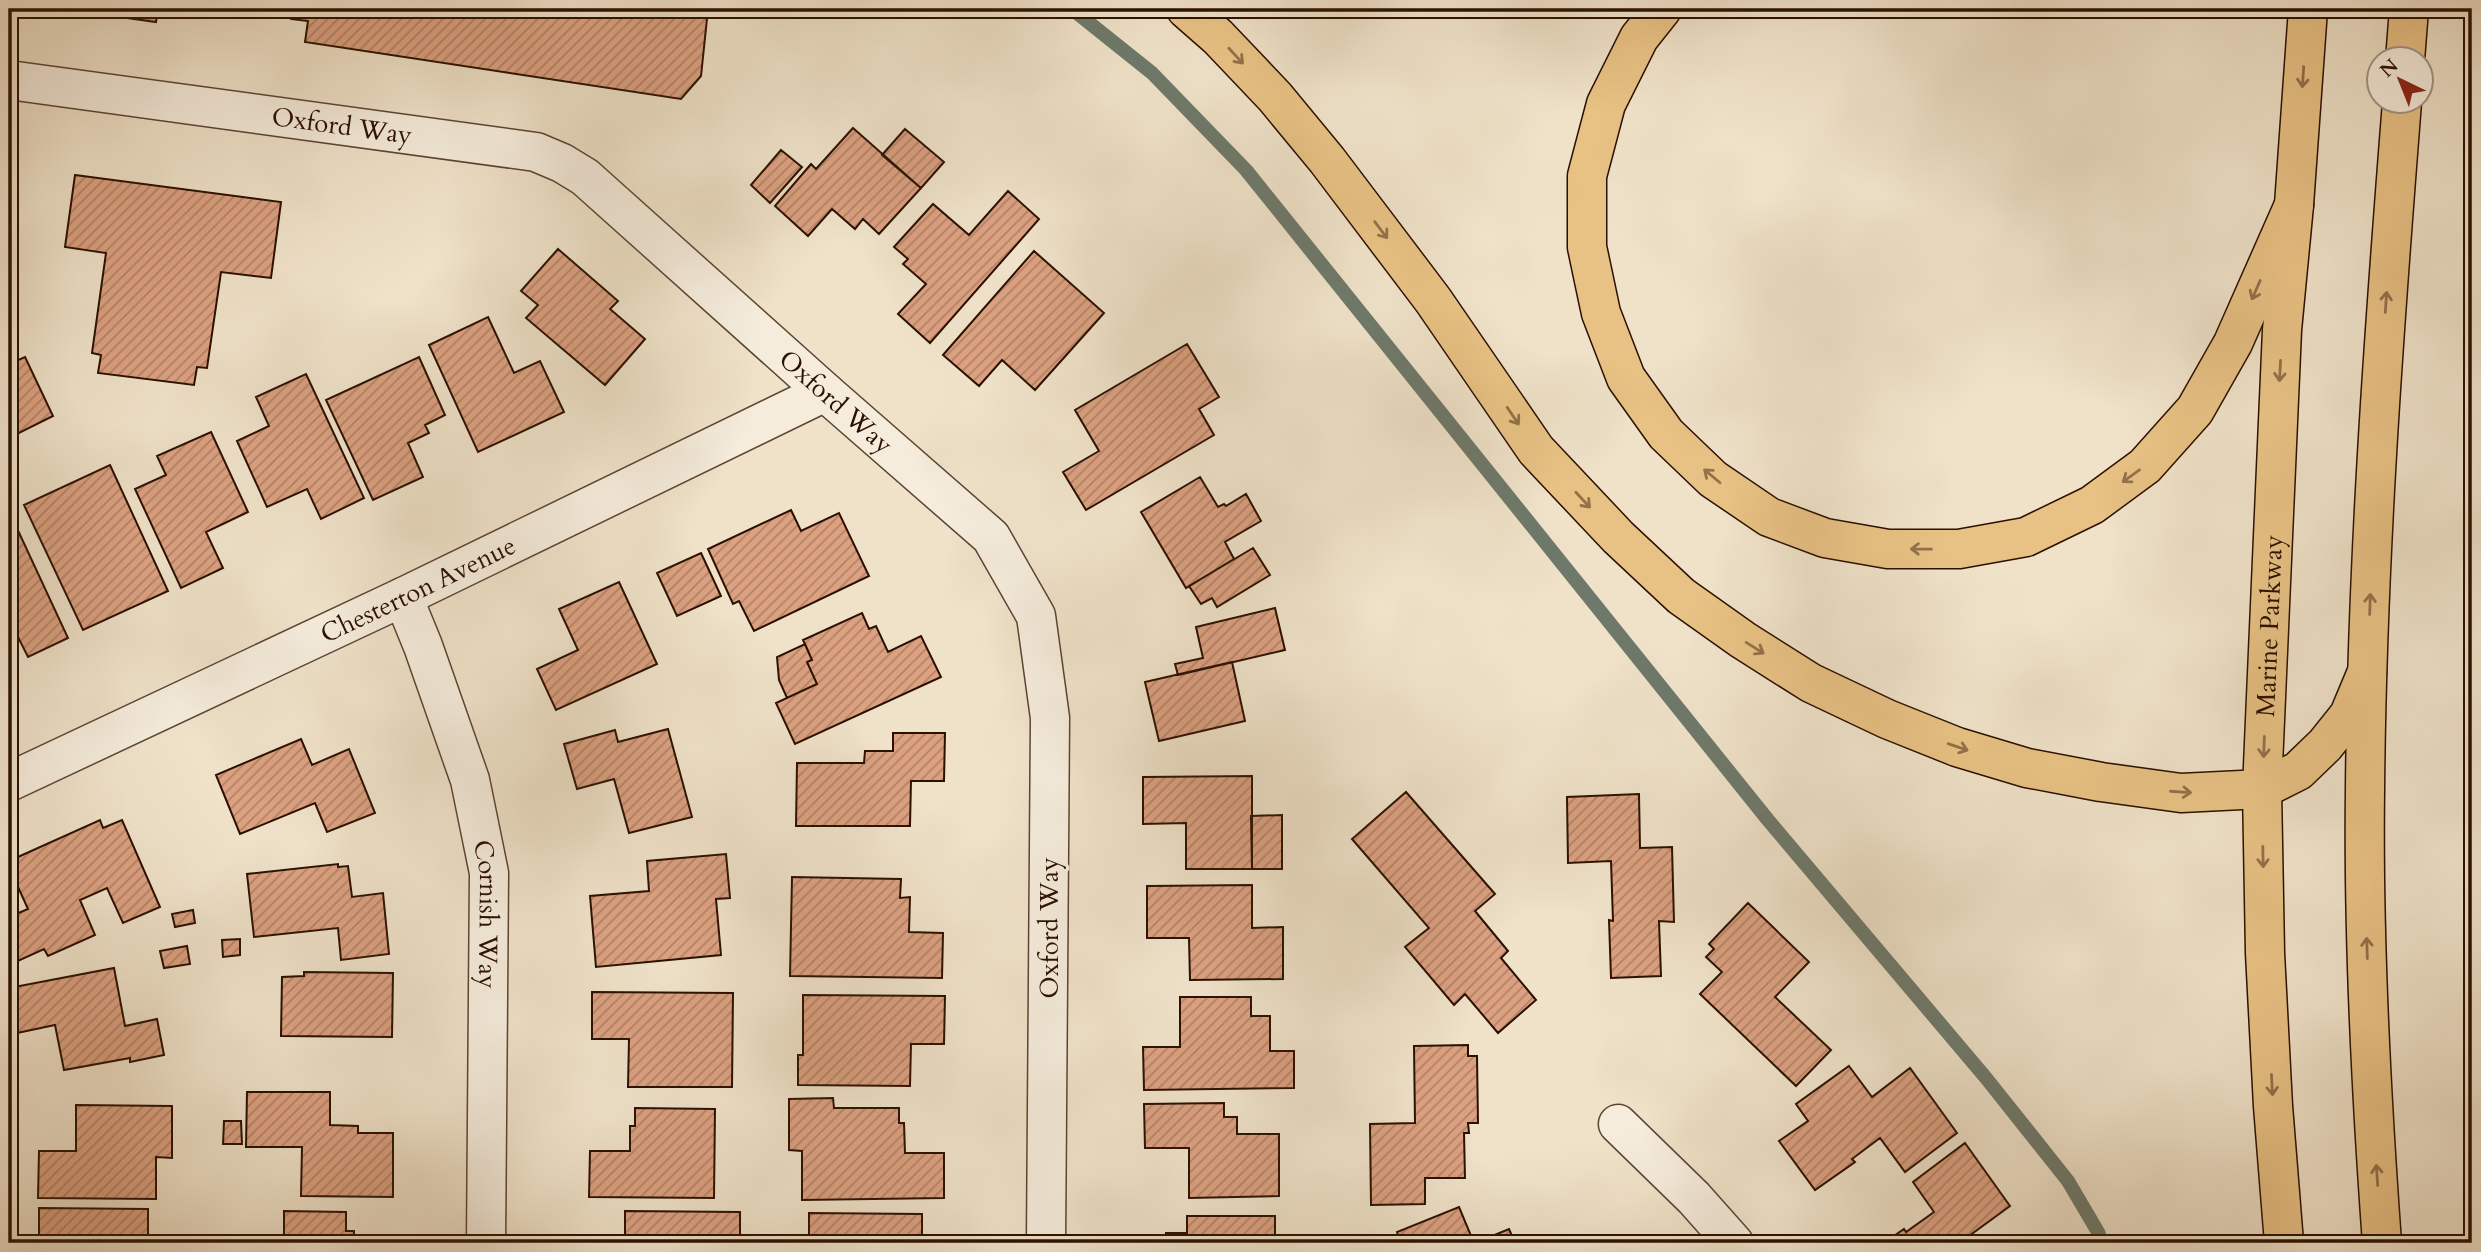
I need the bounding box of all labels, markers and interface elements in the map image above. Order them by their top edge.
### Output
north arrow [2366,46,2436,116]
one-way arrow [1227,47,1244,64]
text: N [2374,53,2404,83]
one-way arrow [2296,65,2309,88]
street label: Oxford Way [269,99,415,153]
one-way arrow [1374,220,1389,239]
one-way arrow [2249,279,2262,300]
one-way arrow [2380,291,2393,314]
street label: Oxford Way [771,342,901,462]
one-way arrow [2273,359,2286,382]
one-way arrow [1506,406,1520,425]
one-way arrow [1703,469,1721,484]
one-way arrow [2122,469,2141,484]
one-way arrow [1574,491,1591,508]
street label: Chesterton Avenue [315,528,522,651]
street label: Marine Parkway [2248,534,2291,718]
one-way arrow [1910,542,1933,556]
one-way arrow [2363,593,2376,616]
one-way arrow [1744,641,1764,655]
one-way arrow [2257,736,2270,759]
one-way arrow [1947,742,1969,754]
one-way arrow [2169,786,2192,799]
street label: Cornish Way [465,837,506,989]
one-way arrow [2256,846,2270,869]
street label: Oxford Way [1032,857,1067,999]
one-way arrow [2360,937,2374,960]
one-way arrow [2265,1073,2278,1096]
one-way arrow [2370,1164,2383,1187]

